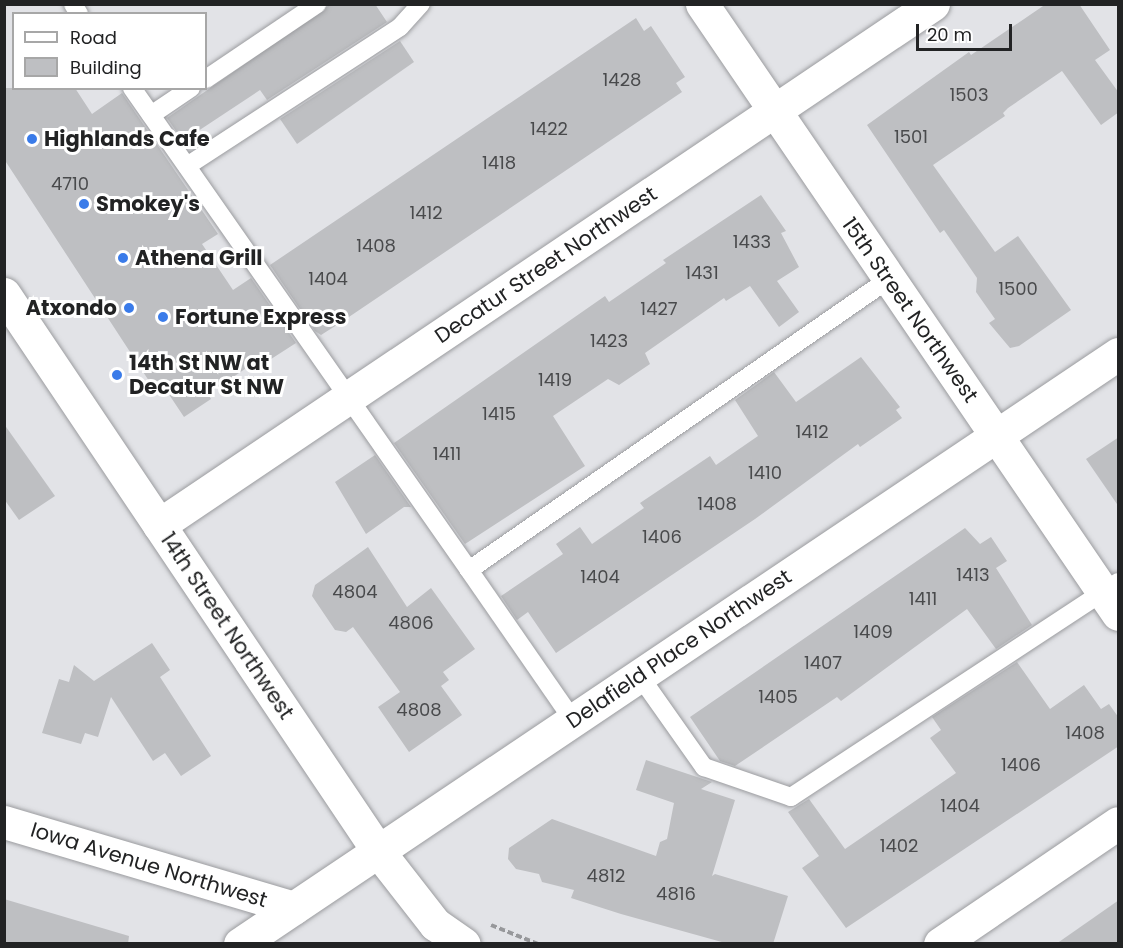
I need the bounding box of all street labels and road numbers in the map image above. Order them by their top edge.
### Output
street label: Decatur Street Northwest [430,181,662,349]
street label: 15th Street Northwest [837,213,983,407]
street label: 14th Street Northwest [155,528,299,724]
street label: Delafield Place Northwest [562,564,796,734]
street label: Iowa Avenue Northwest [28,817,270,913]

